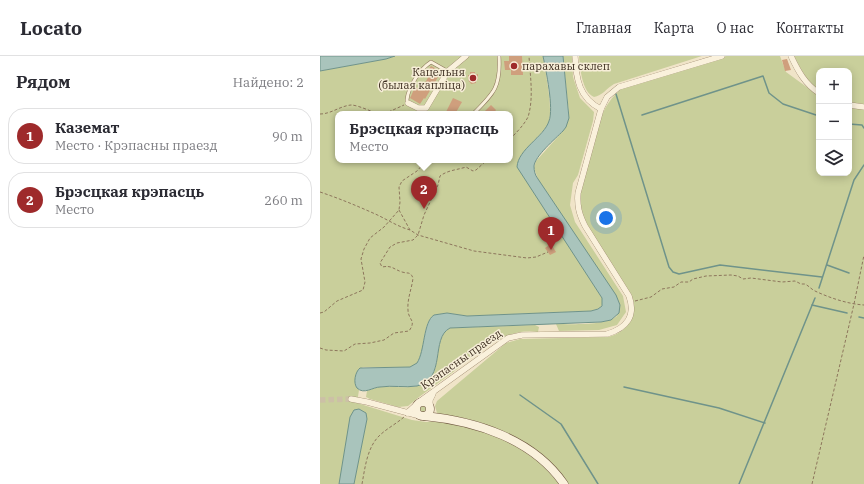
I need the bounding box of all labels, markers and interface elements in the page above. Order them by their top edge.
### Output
text: Locato [20,16,82,40]
text: Главная [576,19,632,37]
text: Карта [654,19,695,37]
text: О нас [717,19,754,37]
text: Контакты [776,19,844,37]
place label: парахавы склеп [522,59,610,73]
marker: парахавы склеп [509,61,519,71]
place label: Кацельня (былая капліца) [378,65,465,92]
map controls [816,68,852,176]
button: + [816,68,852,104]
text: Рядом [16,71,71,93]
marker: Кацельня (былая капліца) [468,73,478,83]
text: Найдено: 2 [233,74,304,91]
button: − [816,104,852,140]
popup [335,111,513,163]
text: Каземат [55,118,120,137]
text: Брэсцкая крэпасць [349,119,499,138]
text: 1 [26,128,34,145]
text: 90 m [272,128,303,145]
text: Место · Крэпасны праезд [55,137,217,154]
text: Место [349,138,389,155]
button: layers [816,140,852,176]
pin: 2 [411,176,437,209]
text: Брэсцкая крэпасць [55,182,204,201]
text: 2 [26,192,34,209]
text: 260 m [264,192,303,209]
text: Место [55,201,94,218]
your location [596,208,616,228]
pin: 1 [538,217,564,250]
street label: Крэпасны праезд [418,326,504,392]

